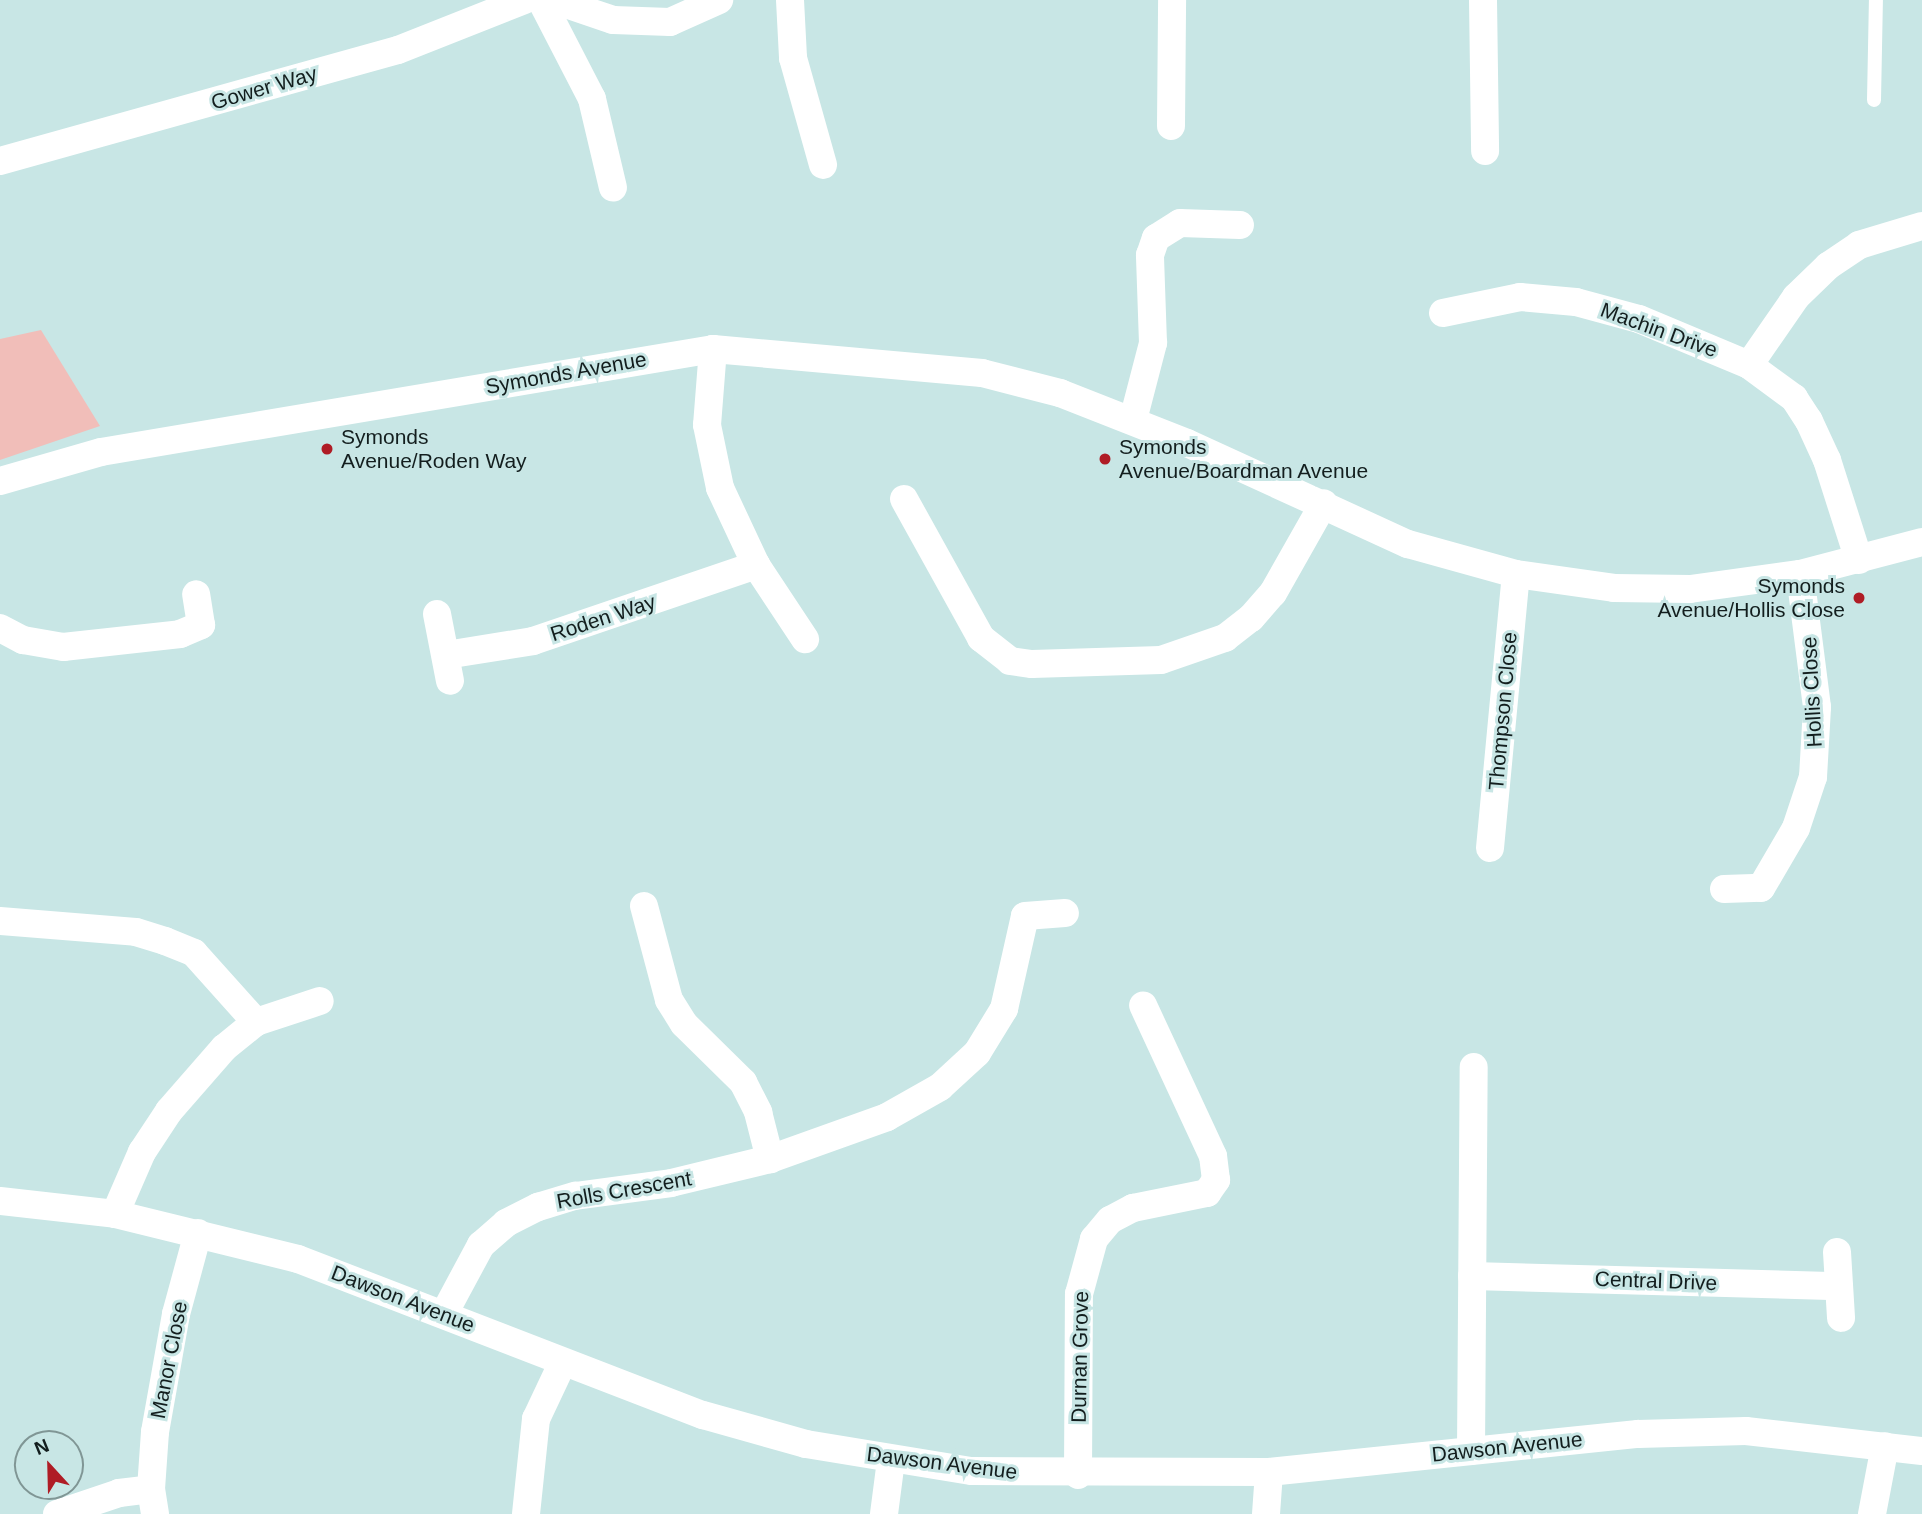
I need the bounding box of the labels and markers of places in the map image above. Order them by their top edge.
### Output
place label: Symonds Avenue/Roden Way [341,424,527,474]
place label: Symonds Avenue/Boardman Avenue [1119,434,1369,484]
marker: Symonds Avenue/Roden Way [319,441,335,457]
marker: Symonds Avenue/Boardman Avenue [1097,451,1113,467]
place label: Symonds Avenue/Hollis Close [1657,573,1845,623]
marker: Symonds Avenue/Hollis Close [1851,590,1867,606]

